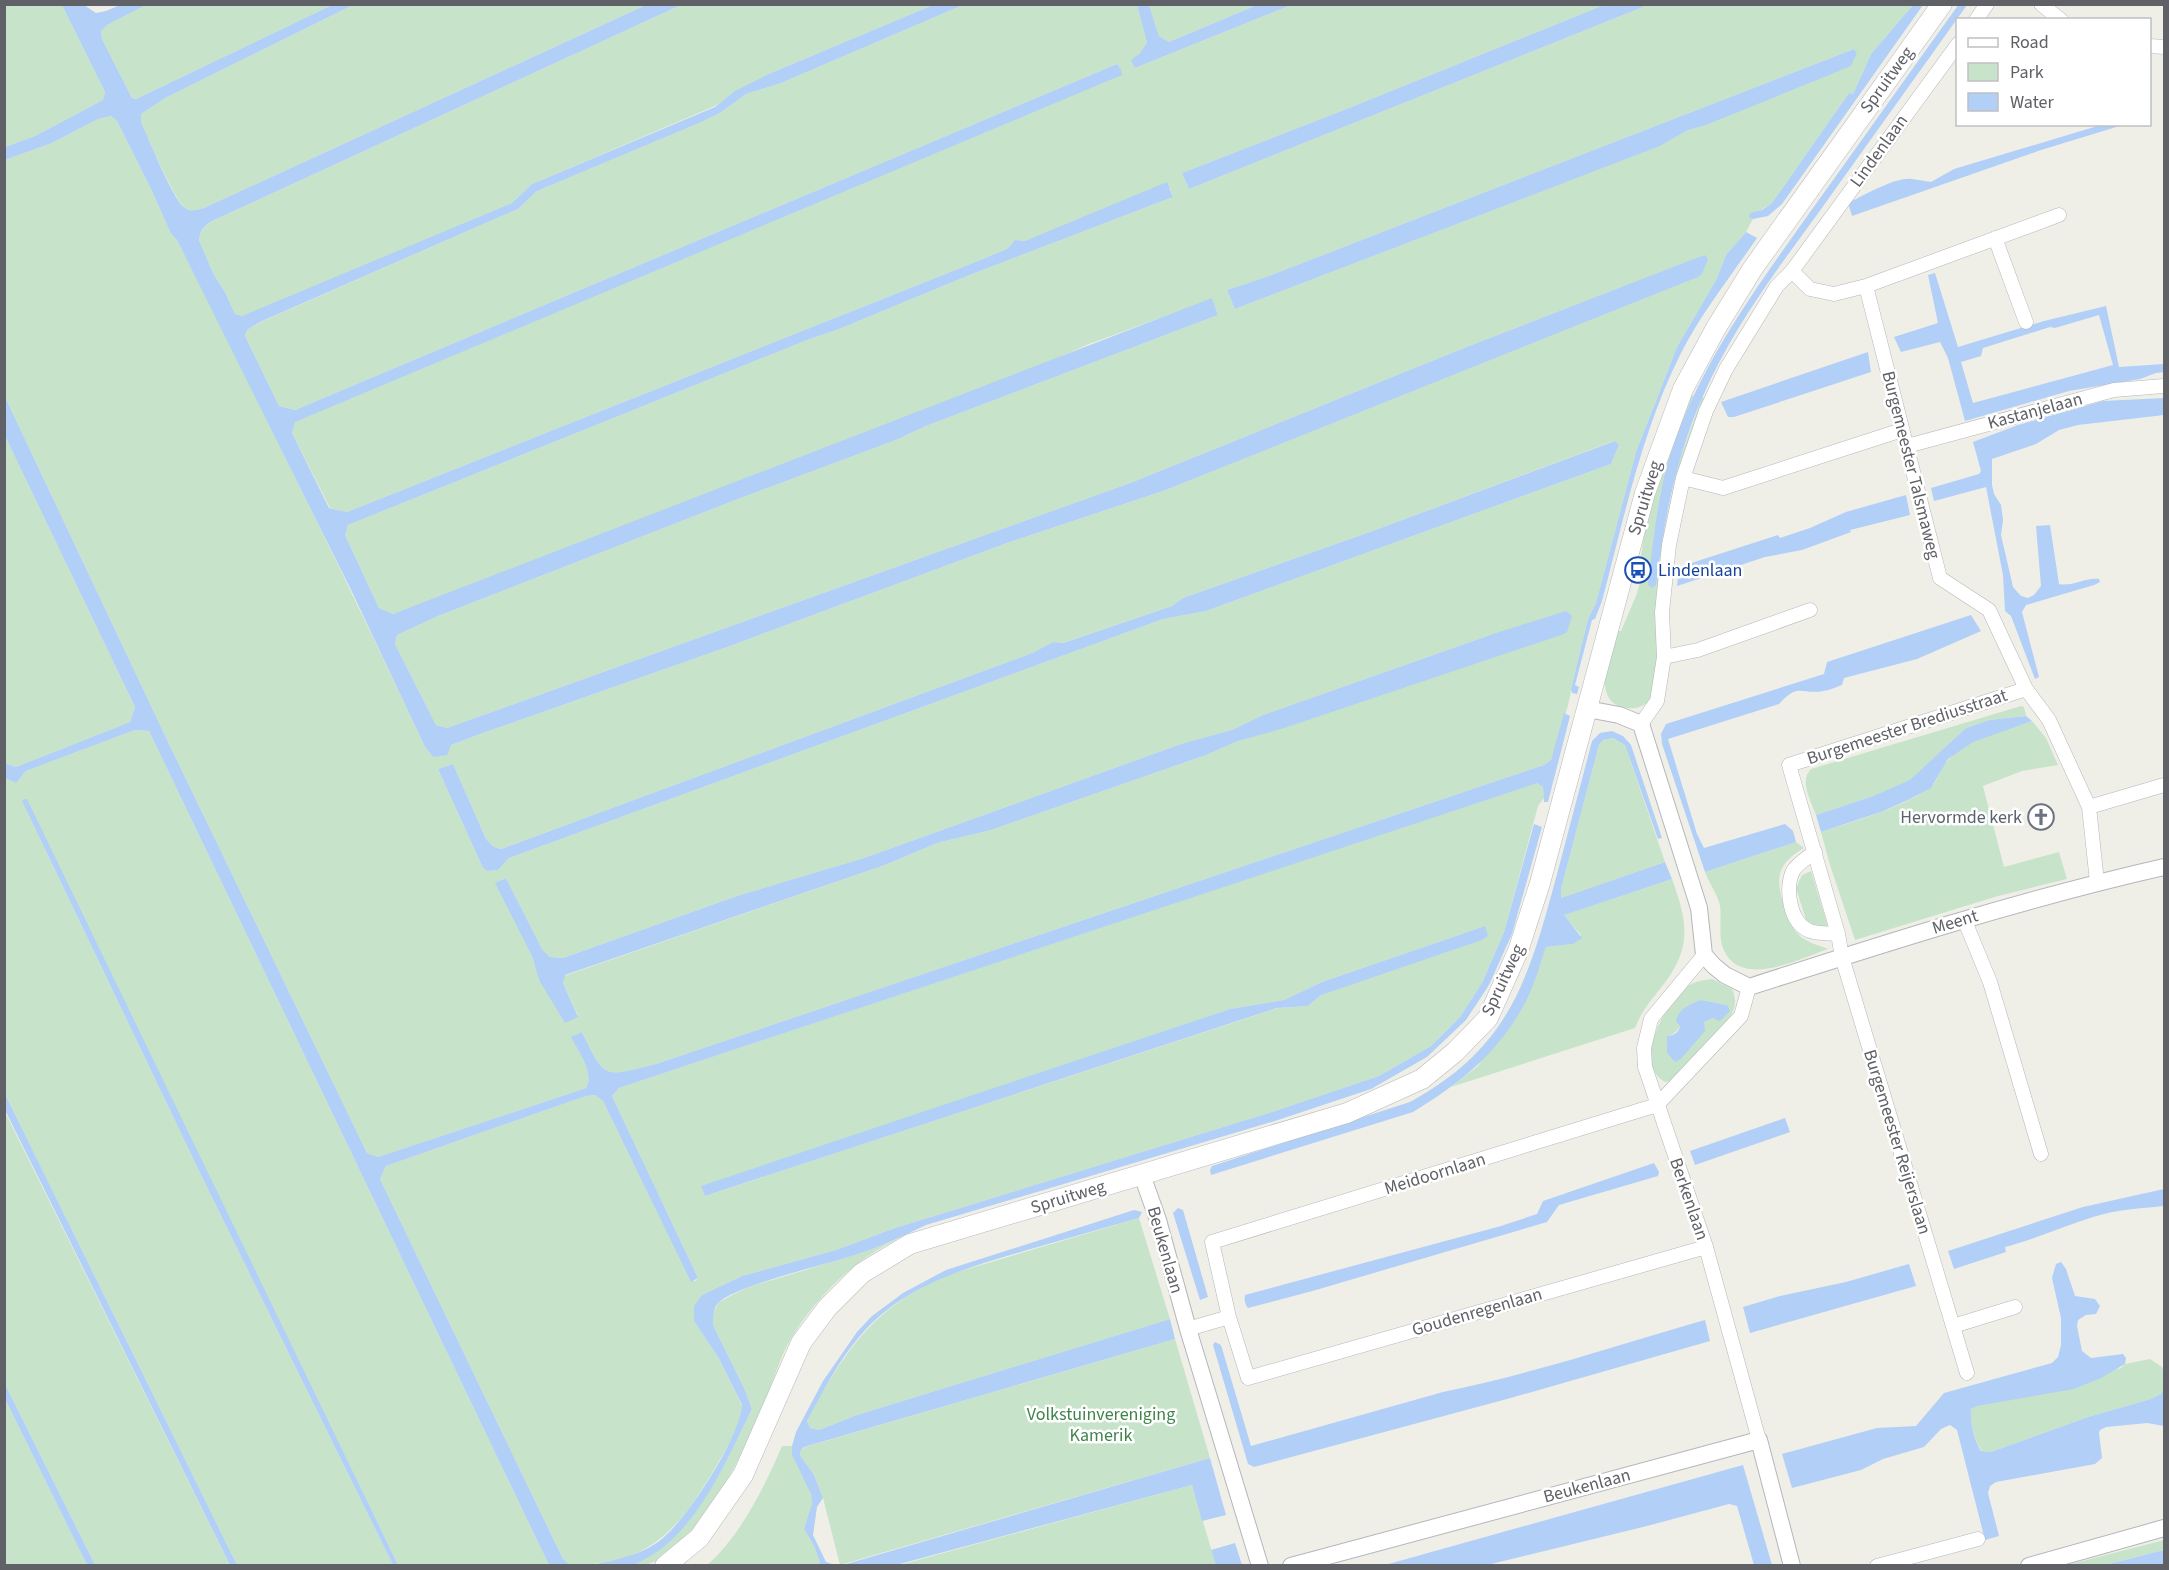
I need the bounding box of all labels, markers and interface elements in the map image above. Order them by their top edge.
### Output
legend [1956,18,2151,126]
text: Road [2010,30,2049,55]
street label: Spruitweg [1854,42,1920,118]
text: Park [2010,60,2044,85]
text: Water [2010,90,2054,115]
street label: Lindenlaan [1844,110,1914,192]
street label: Burgemeester Talsmaweg [1876,368,1946,562]
street label: Kastanjelaan [1985,386,2085,436]
street label: Spruitweg [1622,458,1668,538]
bus stop icon: Lindenlaan [1623,555,1653,585]
place label: Lindenlaan [1658,558,1742,583]
street label: Burgemeester Brediusstraat [1804,683,2010,771]
church icon: Hervormde kerk [2026,802,2056,832]
place label: Hervormde kerk [1900,805,2022,830]
street label: Meent [1929,903,1981,941]
street label: Spruitweg [1475,940,1531,1020]
street label: Burgemeester Reijerslaan [1857,1047,1937,1237]
street label: Meidoornlaan [1381,1147,1489,1201]
street label: Berkenlaan [1663,1154,1715,1244]
street label: Spruitweg [1028,1174,1108,1220]
street label: Beukenlaan [1141,1204,1189,1296]
street label: Goudenregenlaan [1409,1281,1545,1343]
park label: Volkstuinvereniging Kamerik [1027,1402,1175,1448]
street label: Beukenlaan [1541,1462,1633,1510]

